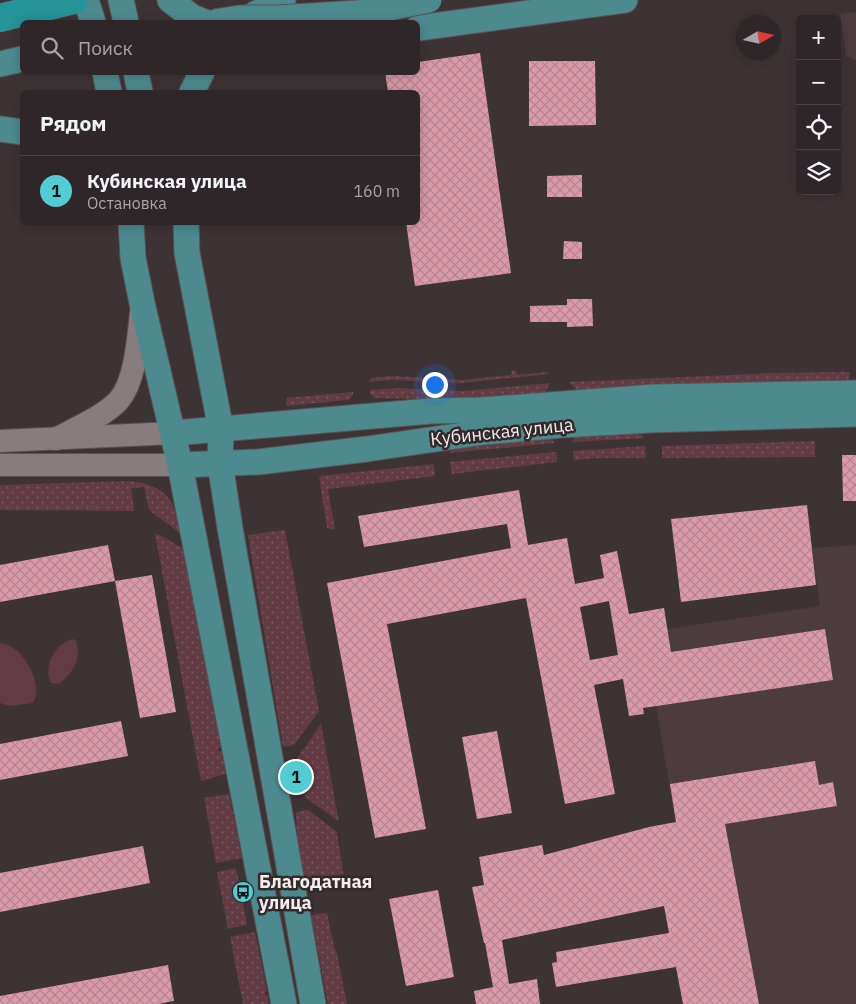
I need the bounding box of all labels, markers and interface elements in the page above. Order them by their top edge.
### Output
north arrow [736,15,781,60]
map controls [796,15,841,195]
button: + [796,15,841,60]
search box [20,20,420,75]
icon: search [38,34,66,62]
text: Поиск [78,36,133,60]
button: − [796,60,841,105]
button: locate [796,105,841,150]
text: Рядом [40,109,107,137]
button: layers [796,150,841,195]
text: Кубинская улица [87,169,247,193]
text: 1 [51,181,61,201]
text: 160 m [353,181,400,201]
text: Остановка [87,193,167,213]
your location [422,372,448,398]
street label: Кубинская улица [429,413,575,450]
pin: 1 [280,758,312,796]
place label: Благодатная улица [259,870,372,914]
bus stop icon: Благодатная улица [231,880,255,904]

